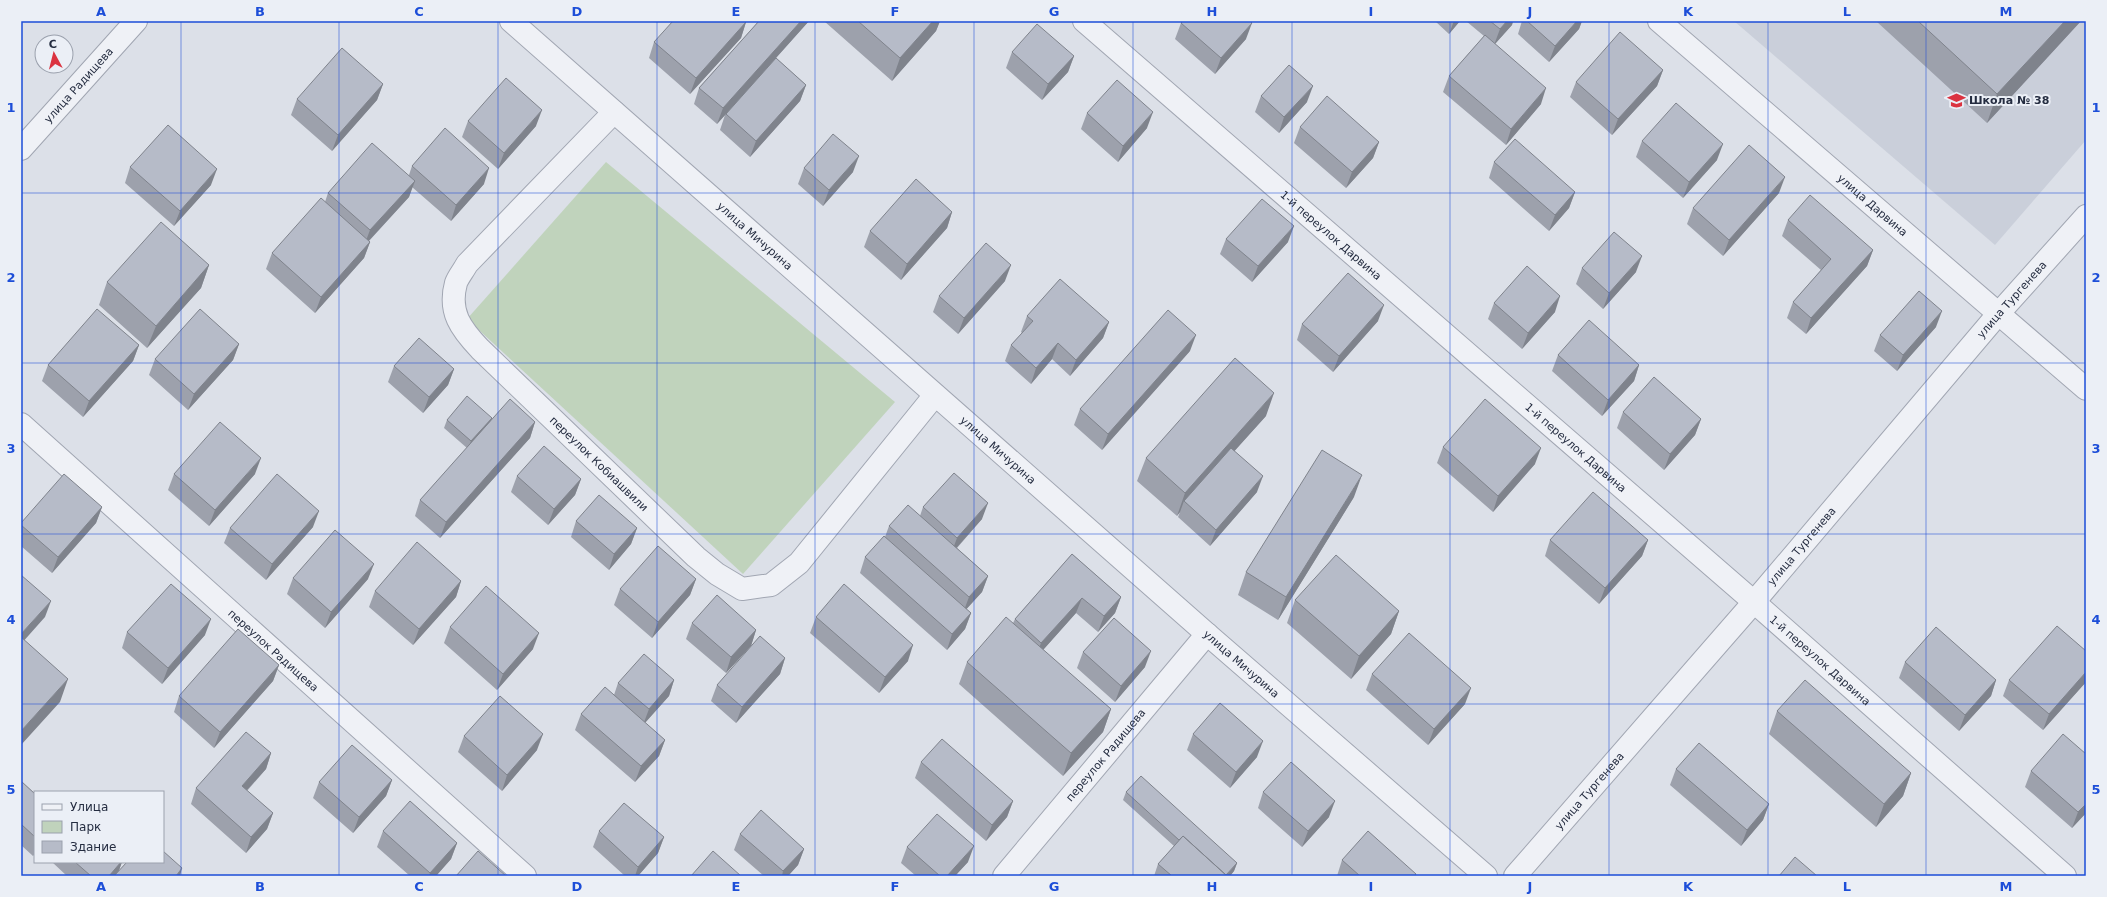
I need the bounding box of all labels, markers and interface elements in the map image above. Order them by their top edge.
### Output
text: A [96,4,106,19]
text: B [255,4,265,19]
text: C [414,4,424,19]
text: D [572,4,583,19]
text: E [732,4,740,19]
text: F [891,4,899,19]
text: G [1049,4,1059,19]
text: H [1207,4,1217,19]
text: I [1369,4,1373,19]
text: J [1527,4,1532,19]
text: K [1683,4,1694,19]
text: L [1843,4,1851,19]
text: M [2000,4,2012,19]
north arrow [34,34,74,74]
text: С [48,38,58,52]
street label: улица Радищева [41,45,116,125]
school or university icon: Школа № 38 [1946,90,1966,110]
place label: Школа № 38 [1969,94,2049,107]
text: 1 [6,100,16,115]
text: 1 [2091,100,2101,115]
street label: улица Дарвина [1835,171,1910,239]
street label: 1-й переулок Дарвина [1278,188,1384,283]
street label: улица Мичурина [714,199,795,272]
street label: улица Тургенева [1974,258,2049,341]
text: 2 [6,270,16,285]
text: 2 [2091,270,2101,285]
street label: 1-й переулок Дарвина [1523,400,1629,495]
street label: переулок Кобиашвили [547,413,651,514]
street label: улица Мичурина [958,413,1038,487]
text: 3 [6,441,16,456]
text: 3 [2091,441,2101,456]
street label: улица Тургенева [1765,504,1838,588]
street label: переулок Радищева [226,607,321,694]
text: 4 [6,612,16,627]
text: 4 [2091,612,2101,627]
street label: 1-й переулок Дарвина [1767,613,1873,708]
street label: улица Мичурина [1201,627,1282,700]
street label: переулок Радищева [1063,706,1148,804]
street label: улица Тургенева [1552,749,1627,832]
text: 5 [6,782,16,797]
text: 5 [2091,782,2101,797]
legend [34,791,164,863]
text: Улица [70,800,108,814]
text: Парк [70,820,101,834]
text: Здание [70,840,116,854]
text: A [96,879,106,894]
text: B [255,879,265,894]
text: C [414,879,424,894]
text: D [572,879,583,894]
text: E [732,879,740,894]
text: F [891,879,899,894]
text: G [1049,879,1059,894]
text: H [1207,879,1217,894]
text: I [1369,879,1373,894]
text: J [1527,879,1532,894]
text: K [1683,879,1694,894]
text: L [1843,879,1851,894]
text: M [2000,879,2012,894]

